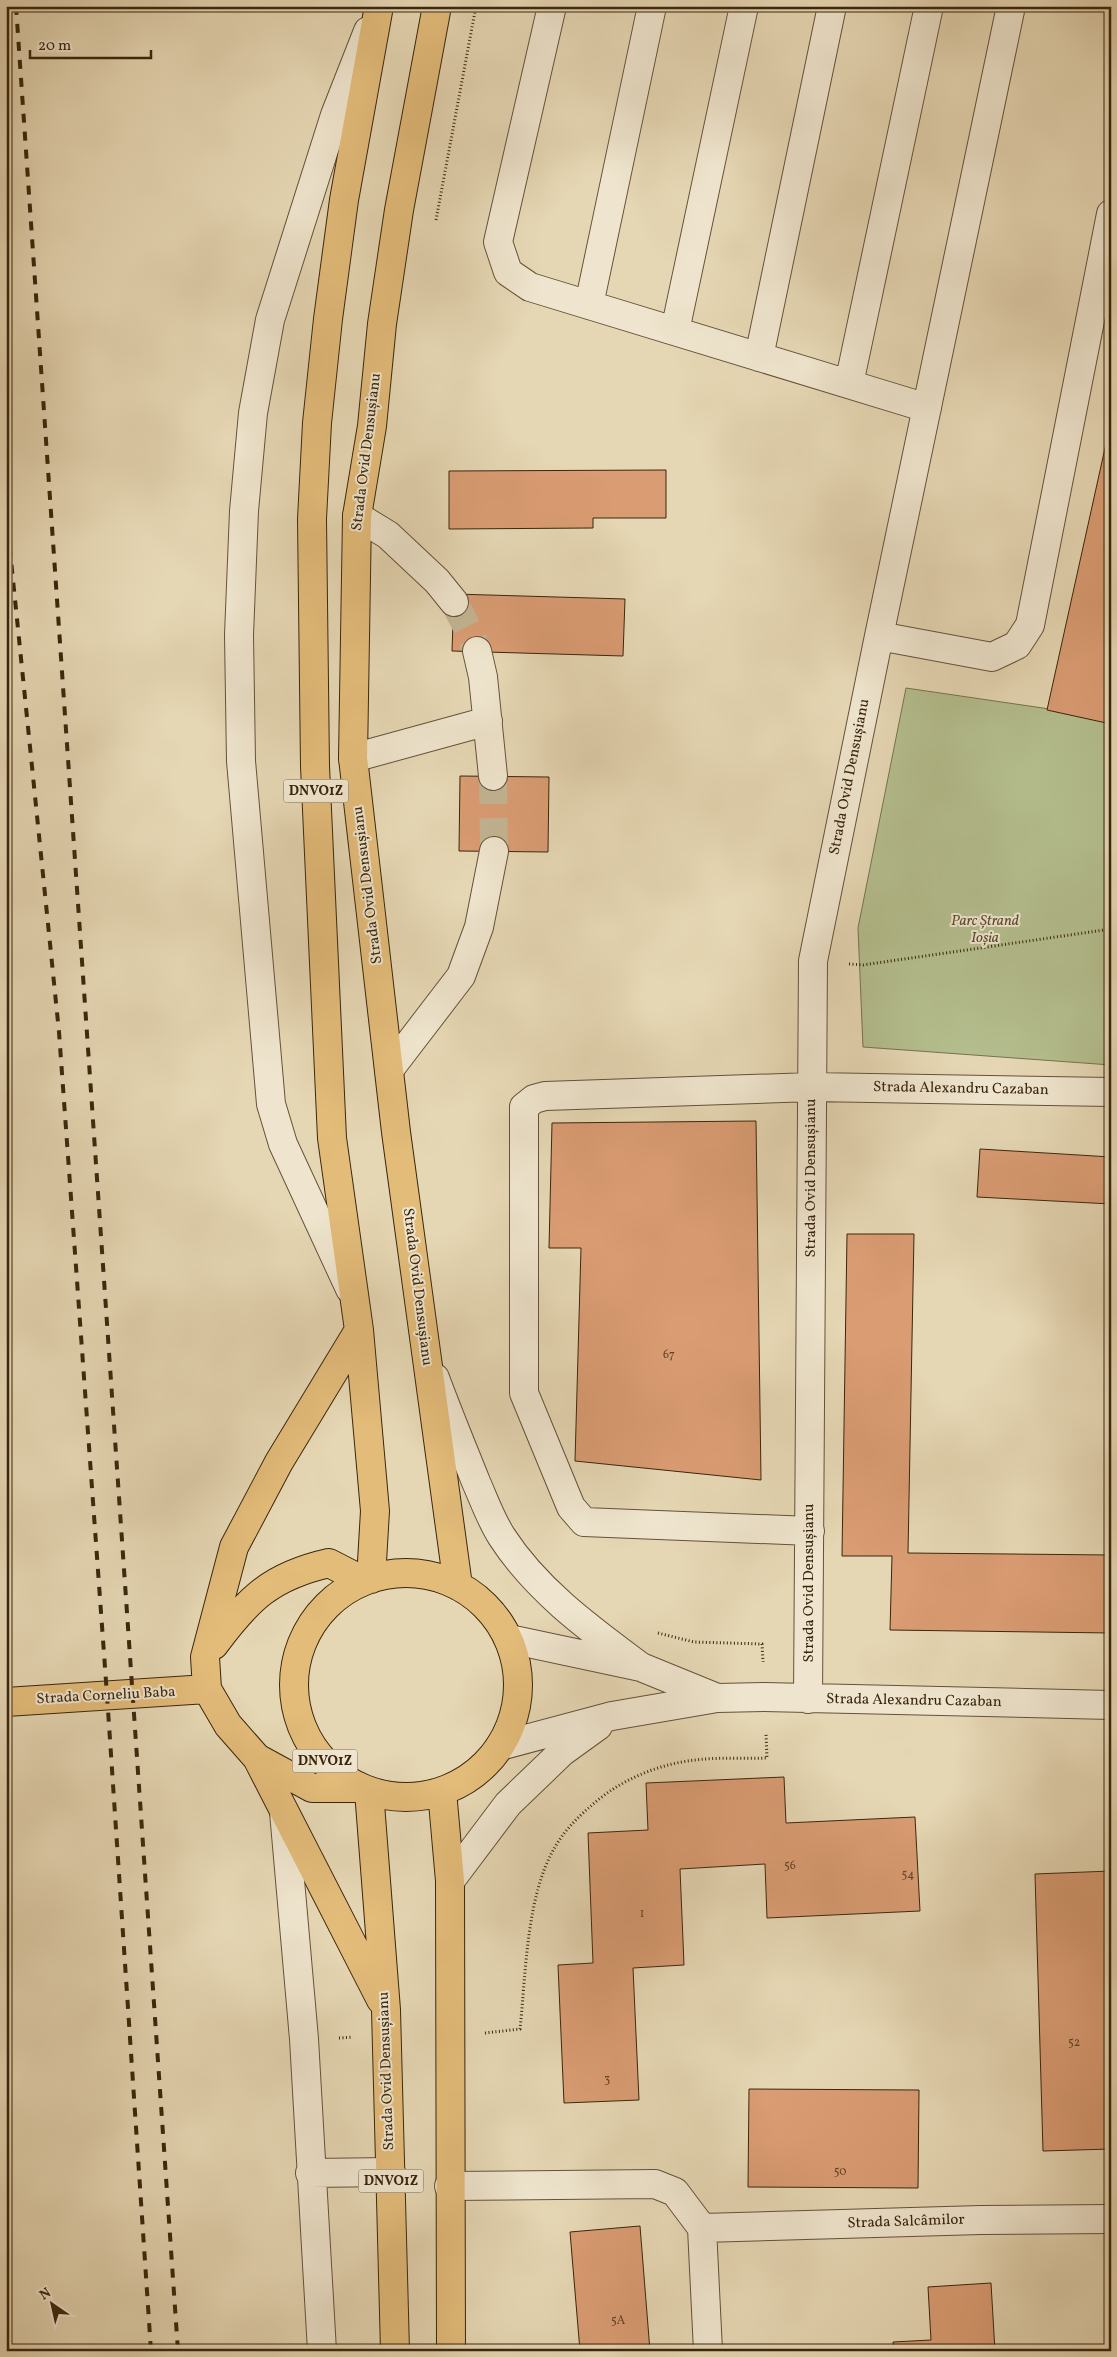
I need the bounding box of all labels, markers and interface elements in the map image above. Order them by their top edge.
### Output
scale bar [30,28,151,60]
text: 20 m [38,36,71,57]
street label: Strada Ovid Densușianu [347,372,387,532]
street label: Strada Ovid Densușianu [825,697,875,857]
road number: DNVO1Z [284,779,348,802]
street label: Strada Ovid Densușianu [348,805,388,965]
park label: Parc Ștrand Ioșia [951,911,1019,949]
street label: Strada Alexandru Cazaban [873,1077,1049,1101]
street label: Strada Ovid Densușianu [801,1099,822,1257]
street label: Strada Ovid Densușianu [397,1207,437,1367]
house number: 67 [663,1347,675,1363]
street label: Strada Ovid Densușianu [799,1504,820,1662]
street label: Strada Corneliu Baba [36,1682,176,1710]
street label: Strada Alexandru Cazaban [826,1689,1002,1713]
road number: DNVO1Z [292,1750,358,1772]
house number: 56 [784,1858,796,1874]
house number: 54 [902,1867,914,1883]
house number: 1 [640,1906,644,1922]
street label: Strada Ovid Densușianu [374,1991,400,2151]
house number: 52 [1068,2035,1080,2051]
house number: 3 [604,2072,610,2088]
house number: 50 [834,2164,846,2180]
road number: DNVO1Z [358,2170,424,2192]
street label: Strada Salcâmilor [847,2209,965,2235]
north arrow [28,2280,78,2330]
text: N [36,2284,55,2305]
house number: 5A [611,2313,626,2329]

